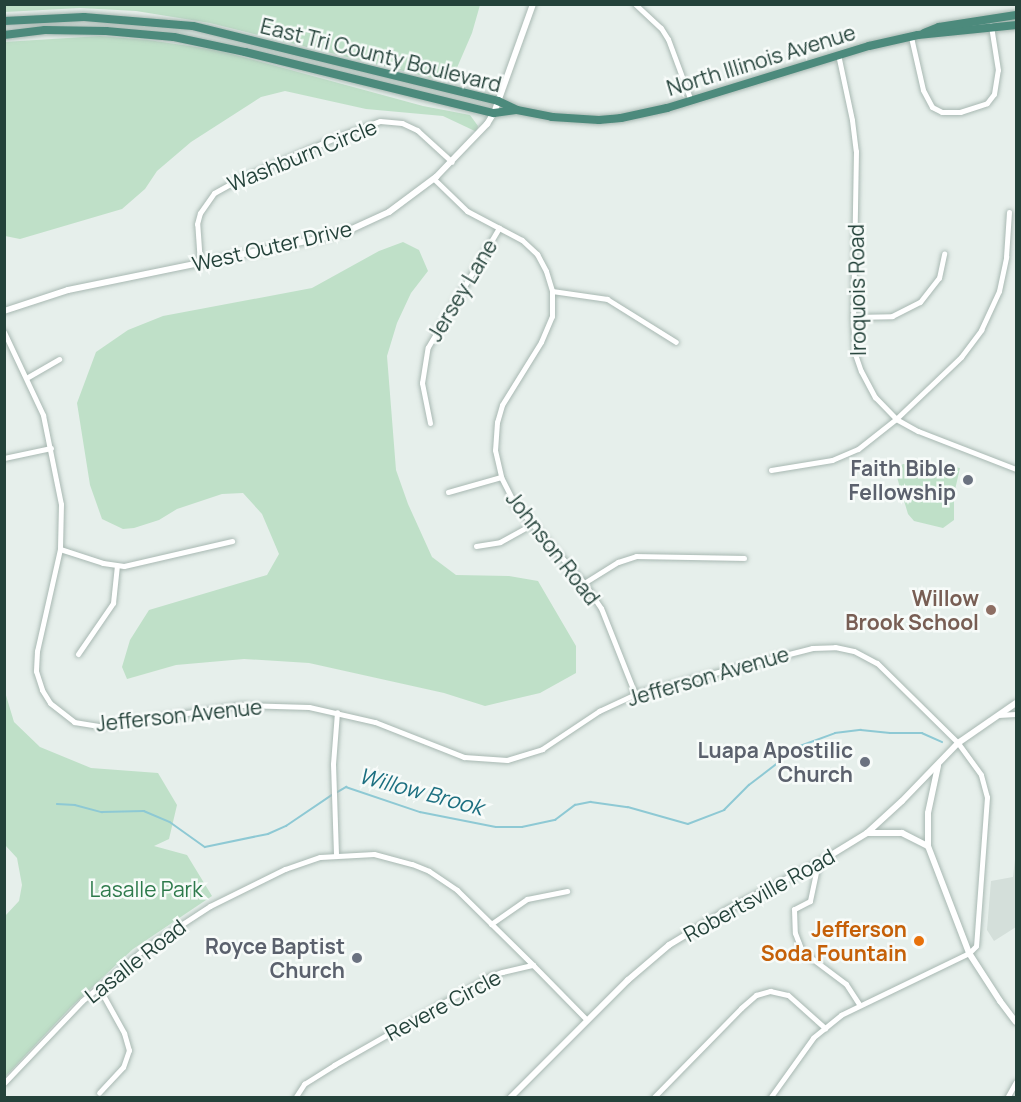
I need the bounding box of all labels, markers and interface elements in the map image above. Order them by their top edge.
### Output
street label: East Tri County Boulevard [258,13,504,97]
street label: North Illinois Avenue [664,19,858,101]
street label: Washburn Circle [224,114,380,196]
street label: West Outer Drive [190,215,354,277]
street label: Iroquois Road [843,224,871,356]
street label: Jersey Lane [422,234,502,346]
place label: Faith Bible Fellowship [849,455,956,505]
marker: Faith Bible Fellowship [961,473,975,487]
street label: Johnson Road [501,486,605,610]
place label: Willow Brook School [845,585,979,635]
marker: Willow Brook School [984,603,998,617]
street label: Jefferson Avenue [624,641,792,711]
street label: Jefferson Avenue [95,694,263,736]
place label: Luapa Apostilic Church [697,737,853,787]
marker: Luapa Apostilic Church [858,755,872,769]
water label: Willow Brook [356,763,486,821]
street label: Robertsville Road [679,843,839,947]
park label: Lasalle Park [89,876,203,902]
street label: Lasalle Road [80,914,190,1008]
place label: Jefferson Soda Fountain [761,916,907,966]
place label: Royce Baptist Church [205,933,345,983]
marker: Jefferson Soda Fountain [912,934,926,948]
marker: Royce Baptist Church [350,951,364,965]
street label: Revere Circle [381,964,505,1046]

